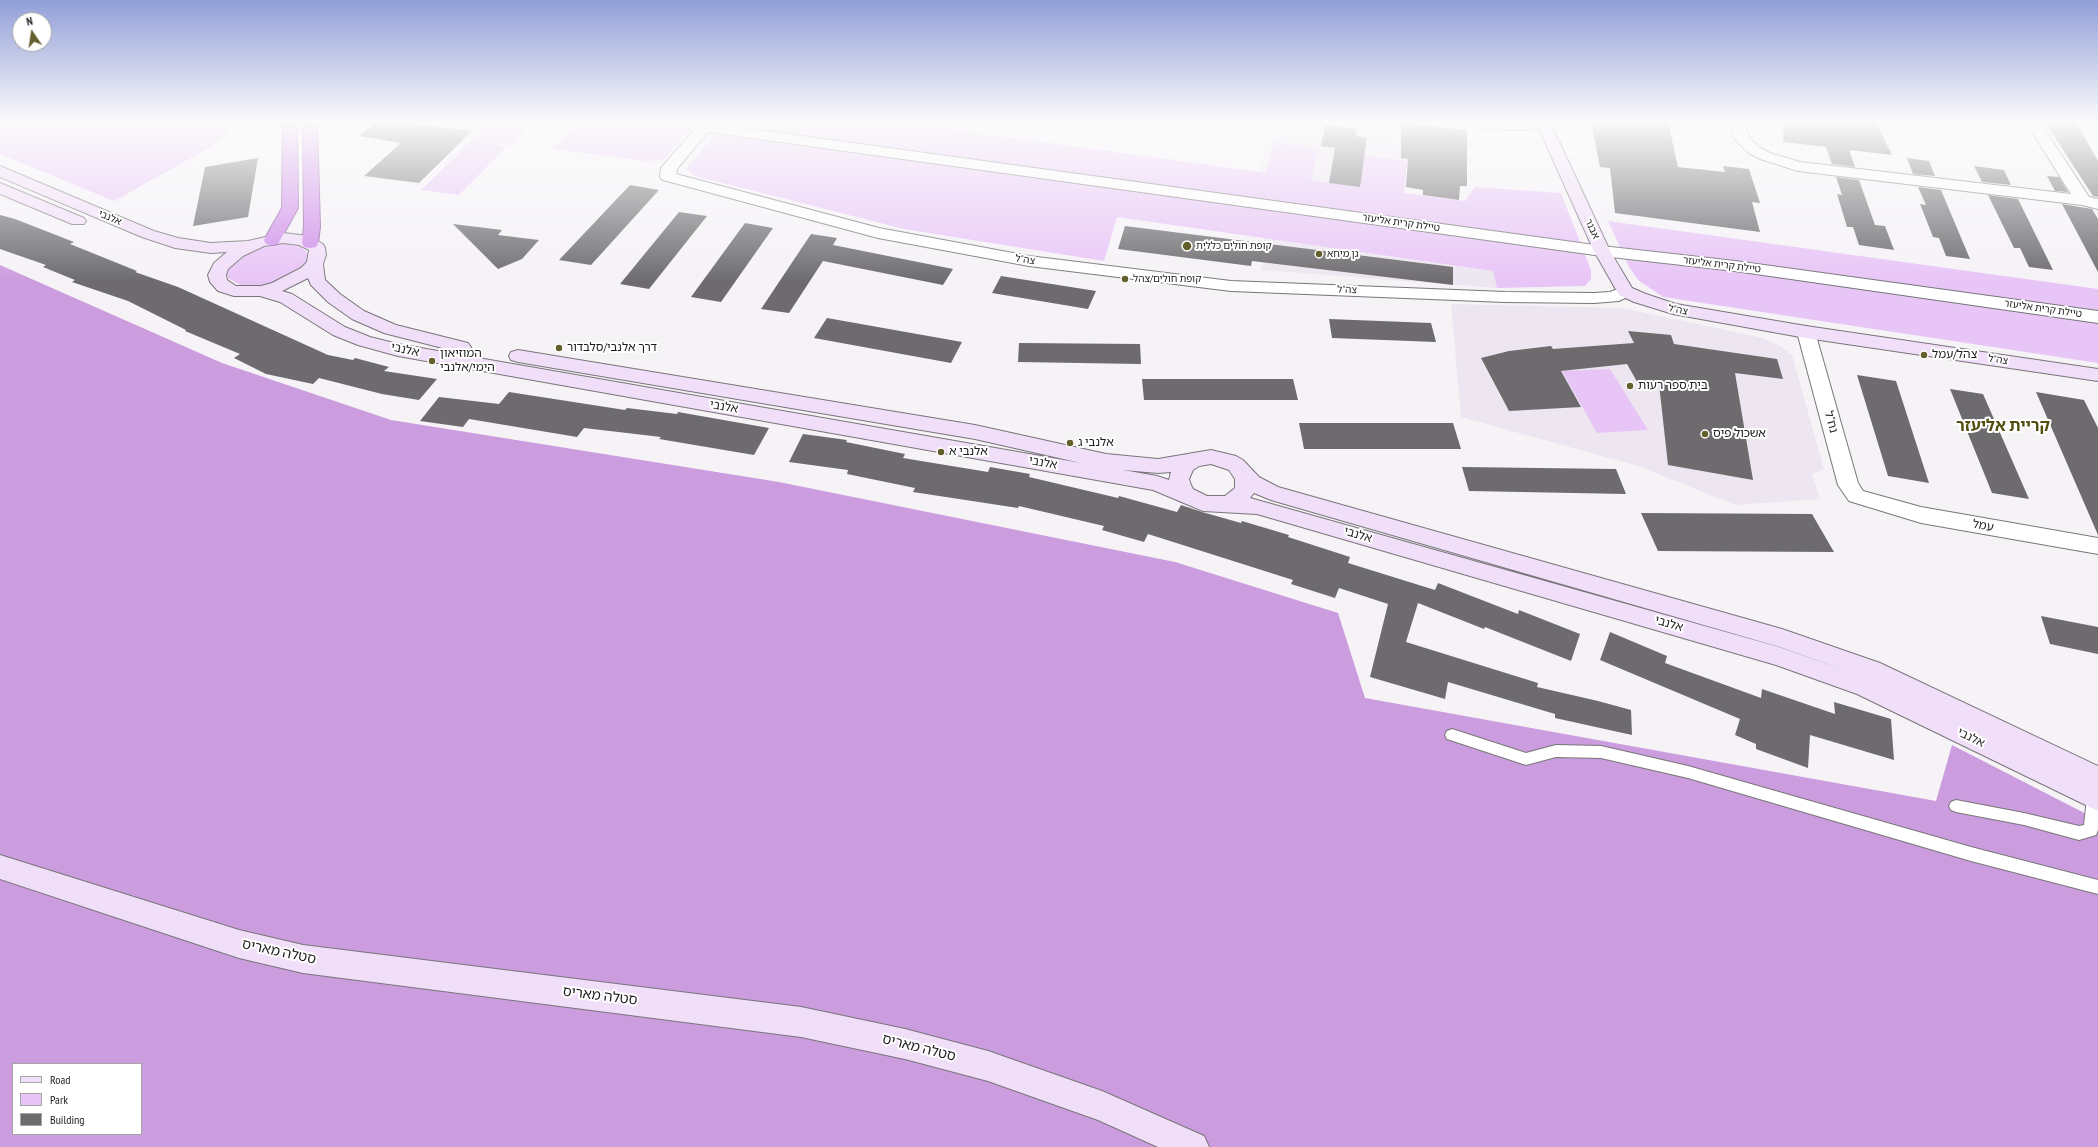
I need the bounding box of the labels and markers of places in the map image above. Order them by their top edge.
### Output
marker: קופת חולים כללית [1181,240,1193,252]
place label: קופת חולים כללית [1196,240,1272,252]
place label: גן מיחא [1327,248,1359,260]
marker: גן מיחא [1314,249,1324,259]
place label: קופת חולים/צהל [1133,273,1201,285]
marker: קופת חולים/צהל [1120,274,1130,284]
place label: דרך אלנבי/סלבדור [567,341,657,355]
marker: דרך אלנבי/סלבדור [554,343,564,353]
place label: המוזיאון הימי/אלנבי [440,347,495,375]
place label: צהל/עמל [1932,348,1977,362]
marker: צהל/עמל [1919,350,1929,360]
marker: המוזיאון הימי/אלנבי [427,356,437,366]
place label: בית ספר רעות [1638,379,1708,393]
marker: בית ספר רעות [1625,381,1635,391]
place label: אשכול פיס [1713,427,1766,441]
marker: אשכול פיס [1700,429,1710,439]
place label: אלנבי ג [1078,436,1114,450]
marker: אלנבי ג [1065,438,1075,448]
place label: אלנבי א [949,445,988,459]
marker: אלנבי א [936,447,946,457]

